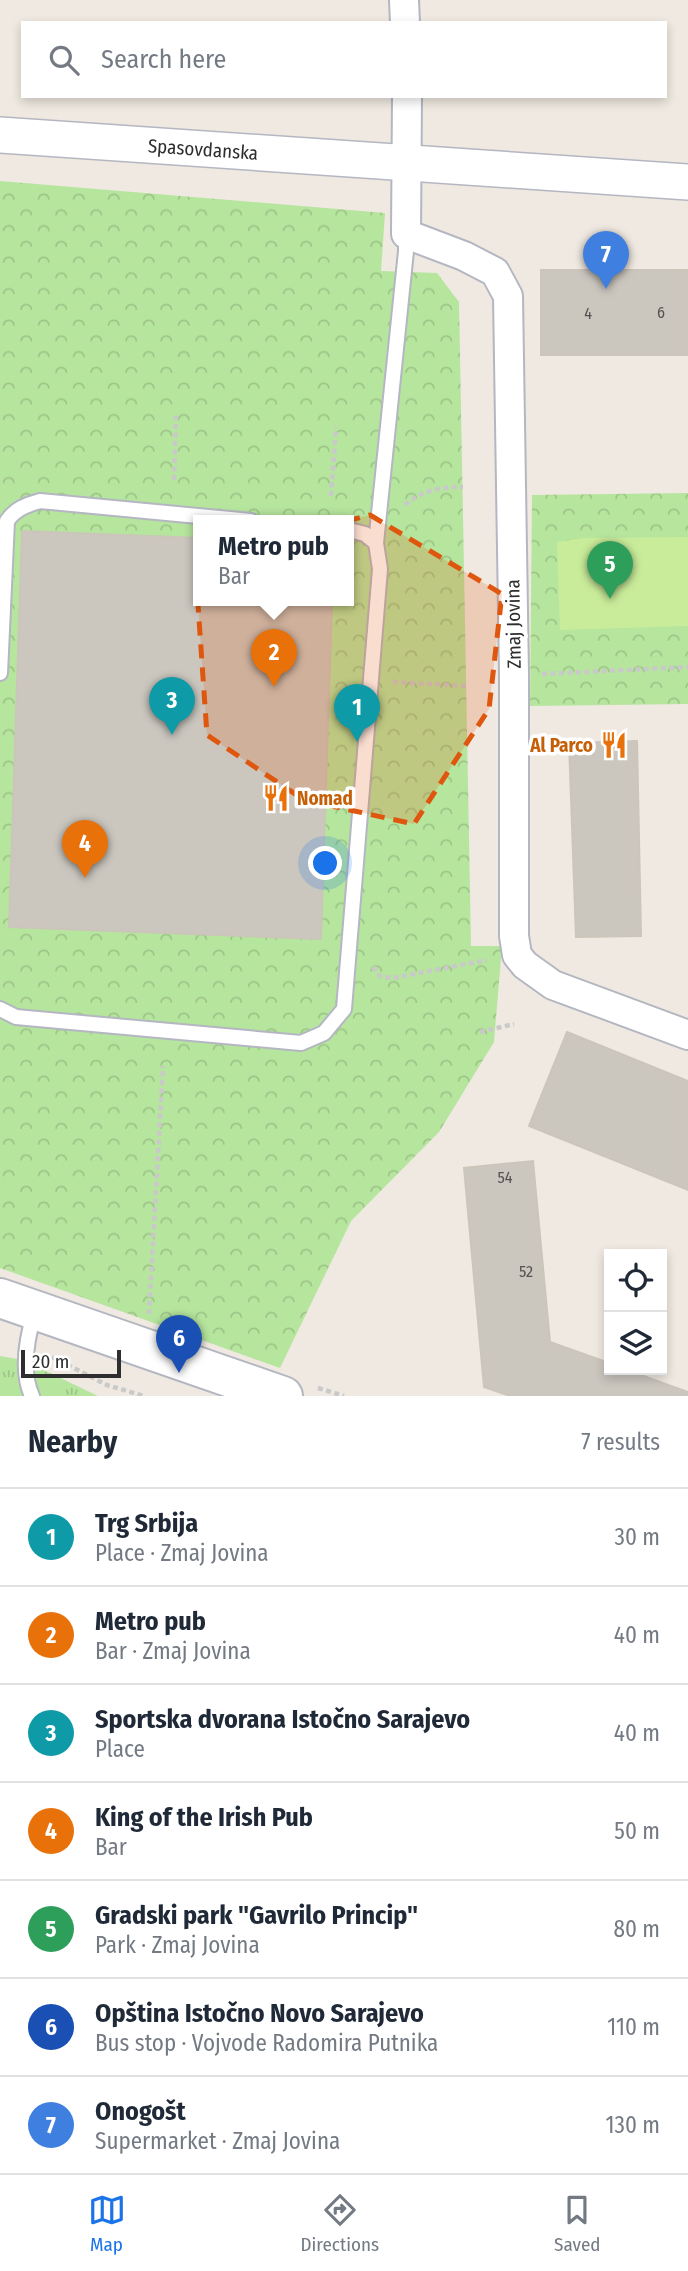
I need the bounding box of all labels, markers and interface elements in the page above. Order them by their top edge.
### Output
search box [21,21,667,98]
icon: search [45,41,83,79]
text: Search here [101,44,226,75]
street label: Spasovdanska [147,134,259,165]
pin: 7 [583,231,629,289]
house number: 6 [657,303,665,322]
house number: 4 [584,304,592,323]
popup [193,515,354,606]
text: Metro pub [218,531,329,562]
pin: 5 [587,541,633,599]
text: Bar [218,562,250,590]
street label: Zmaj Jovina [501,579,526,669]
pin: 2 [251,629,297,687]
pin: 3 [149,677,195,735]
pin: 1 [334,684,380,742]
restaurant icon: Al Parco [599,730,629,760]
place label: Al Parco [529,734,593,757]
restaurant icon: Nomad [261,783,291,813]
place label: Nomad [297,787,353,810]
pin: 4 [62,820,108,878]
your location [308,846,342,880]
house number: 54 [497,1168,513,1187]
map controls [604,1249,667,1375]
button: locate [604,1249,667,1312]
house number: 52 [519,1262,533,1281]
button: layers [604,1312,667,1375]
pin: 6 [156,1315,202,1373]
scale bar [21,1347,121,1379]
text: 20 m [32,1350,69,1373]
text: Nearby [28,1424,117,1460]
text: 7 results [581,1428,660,1456]
text: Trg Srbija [95,1508,198,1539]
text: 1 [46,1523,56,1551]
text: 30 m [615,1523,660,1551]
text: Place · Zmaj Jovina [95,1539,269,1567]
text: Metro pub [95,1606,206,1637]
text: 2 [46,1621,56,1649]
text: 40 m [614,1621,660,1649]
text: Bar · Zmaj Jovina [95,1637,251,1665]
text: Sportska dvorana Istočno Sarajevo [95,1704,470,1735]
text: 3 [46,1719,56,1747]
text: 40 m [614,1719,660,1747]
text: Place [95,1735,145,1763]
text: King of the Irish Pub [95,1802,313,1833]
text: 4 [45,1817,57,1845]
text: 50 m [614,1817,660,1845]
text: Bar [95,1833,127,1861]
text: Gradski park "Gavrilo Princip" [95,1900,418,1931]
text: 5 [45,1915,57,1943]
text: 80 m [613,1915,660,1943]
text: Park · Zmaj Jovina [95,1931,260,1959]
text: Opština Istočno Novo Sarajevo [95,1998,424,2029]
text: 6 [45,2013,57,2041]
text: 110 m [607,2013,660,2041]
text: Bus stop · Vojvode Radomira Putnika [95,2029,438,2057]
text: Onogošt [95,2096,186,2127]
text: 7 [46,2111,56,2139]
text: 130 m [606,2111,660,2139]
text: Supermarket · Zmaj Jovina [95,2127,340,2155]
tab: Map [88,2191,126,2256]
tab: Directions [301,2191,379,2256]
tab: Saved [554,2191,600,2256]

